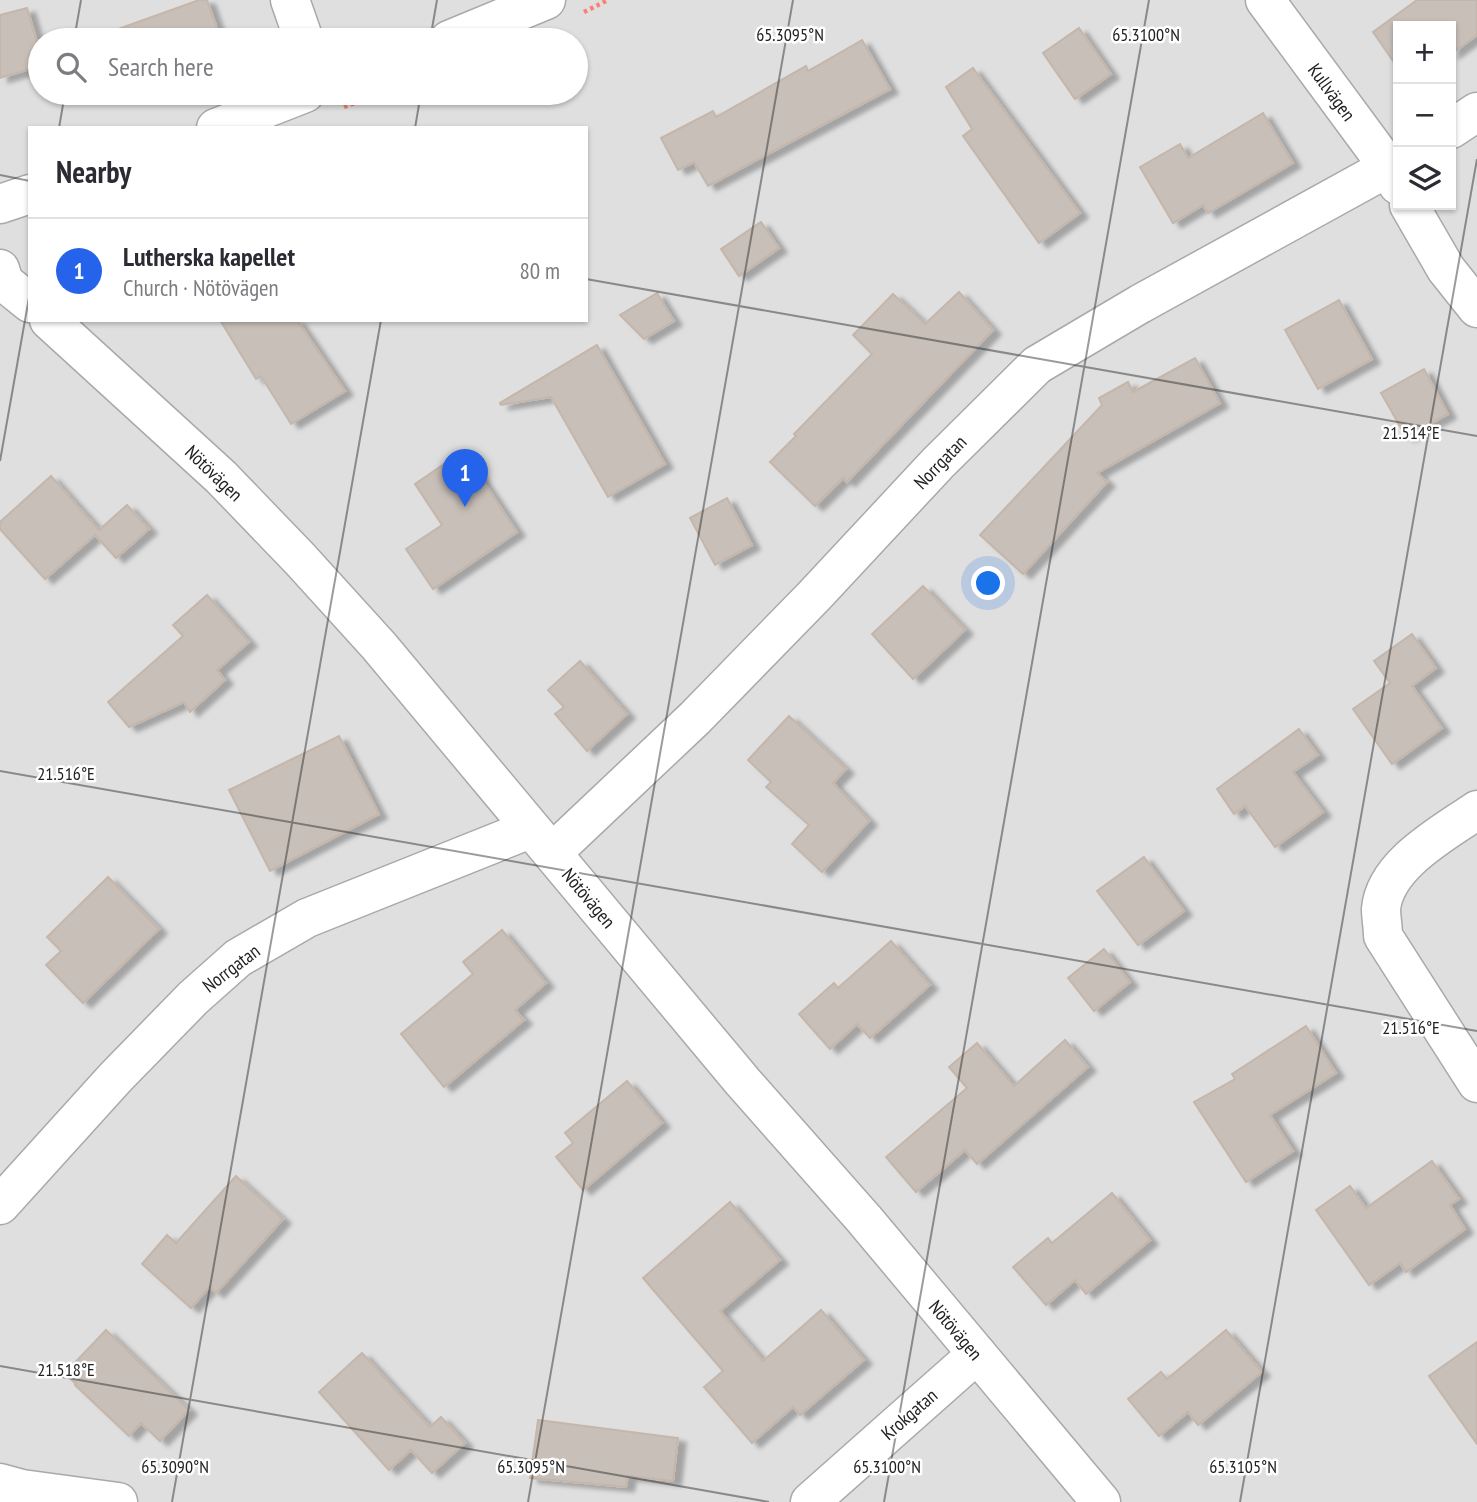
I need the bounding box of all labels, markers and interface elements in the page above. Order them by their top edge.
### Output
map controls [1393,21,1456,210]
button: + [1393,21,1456,84]
text: 65.3095°N [756,23,824,46]
text: 65.3100°N [1112,23,1180,46]
search box [28,28,588,105]
icon: search [52,48,90,86]
text: Search here [108,50,214,83]
street label: Kullvägen [1303,58,1361,126]
button: − [1393,84,1456,147]
button: layers [1393,147,1456,210]
text: Nearby [56,152,131,191]
text: Lutherska kapellet [123,240,295,273]
text: 1 [74,256,85,285]
text: 80 m [519,256,560,285]
text: Church · Nötövägen [123,273,279,302]
text: 21.514°E [1382,421,1440,444]
street label: Norrgatan [909,430,971,494]
street label: Nötövägen [180,440,248,506]
pin: 1 [442,449,488,507]
your location [971,566,1005,600]
text: 21.516°E [37,762,95,785]
street label: Nötövägen [557,863,621,933]
street label: Norrgatan [197,939,265,997]
text: 21.516°E [1382,1016,1440,1039]
street label: Nötövägen [924,1295,988,1365]
text: 21.518°E [37,1358,95,1381]
street label: Krokgatan [876,1383,942,1445]
text: 65.3090°N [141,1455,209,1478]
text: 65.3095°N [497,1455,565,1478]
text: 65.3100°N [853,1455,921,1478]
text: 65.3105°N [1209,1455,1277,1478]

